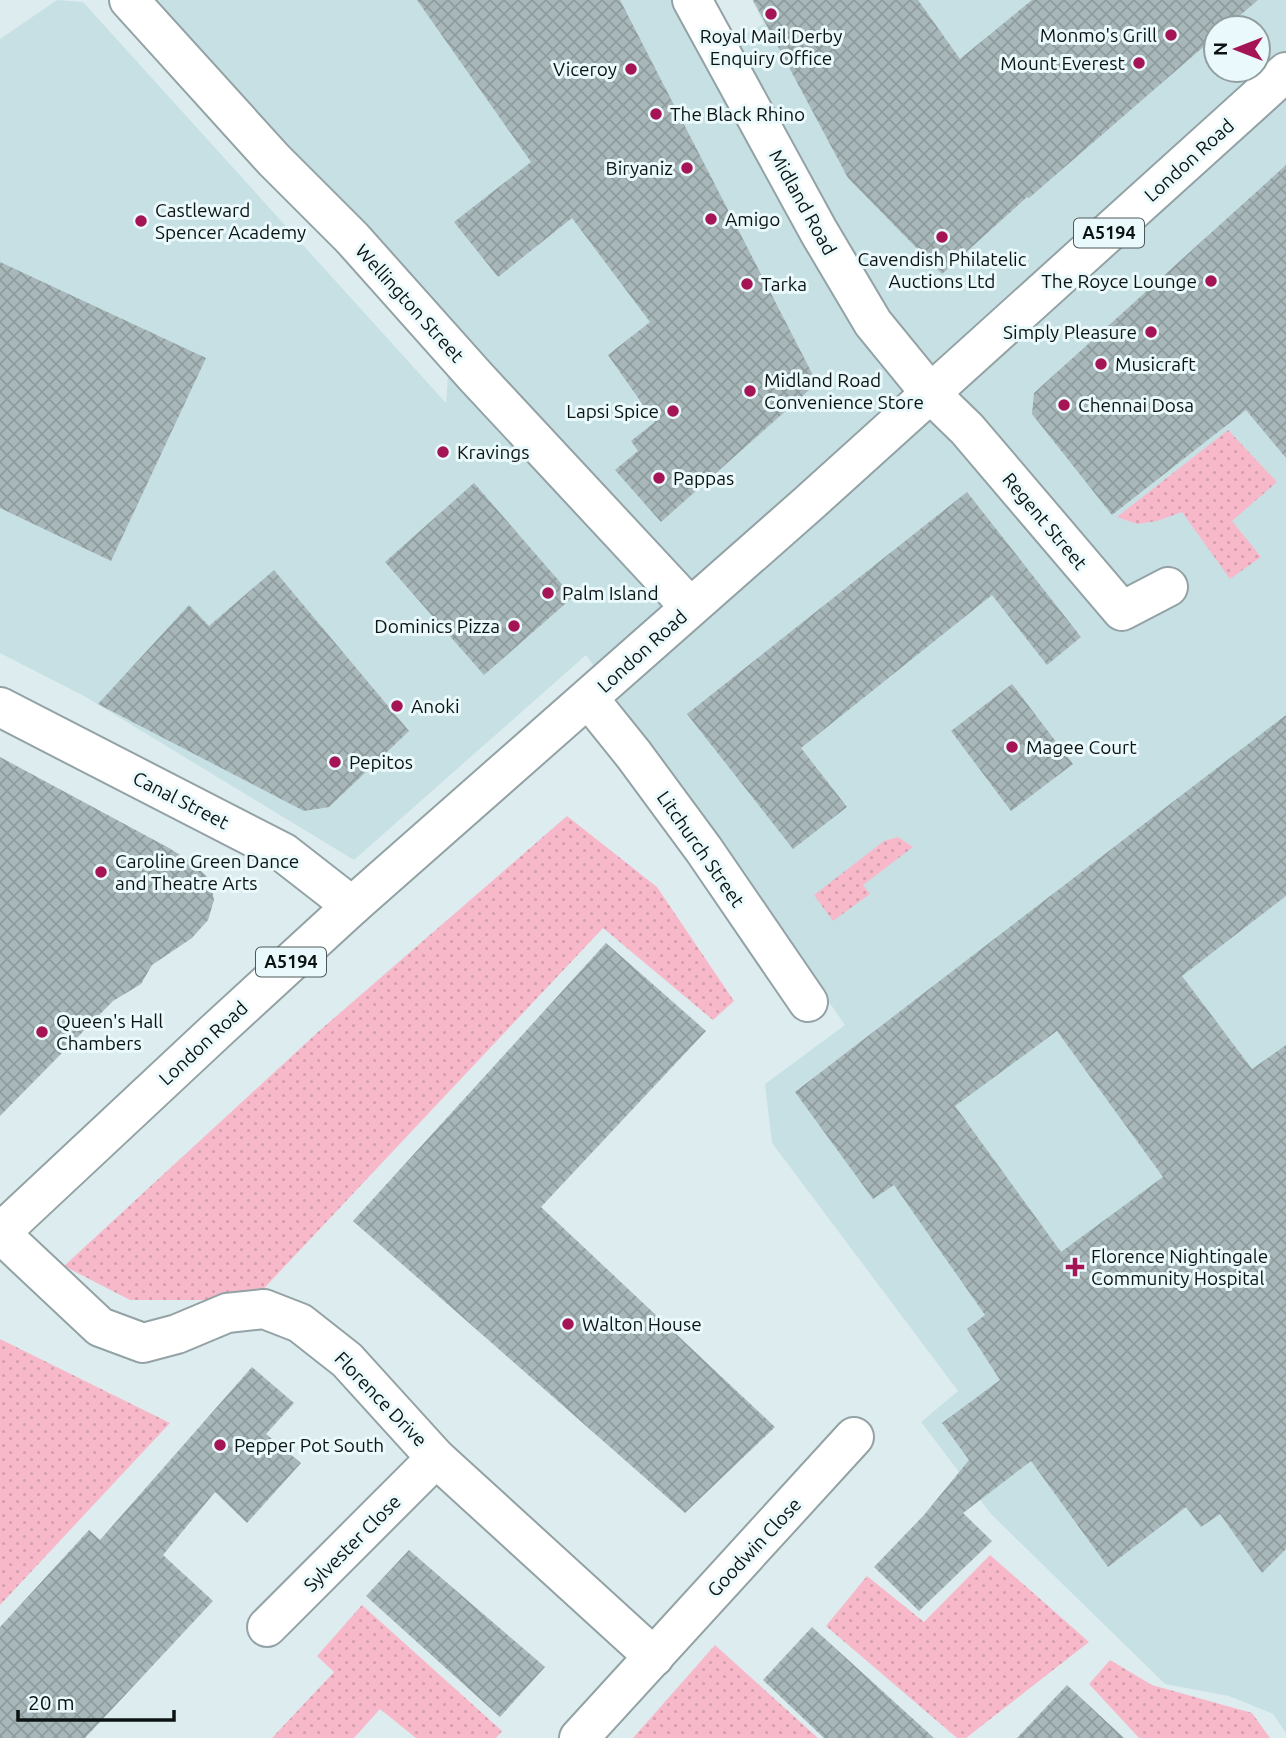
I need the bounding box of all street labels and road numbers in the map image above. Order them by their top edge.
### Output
street label: London Road [1140,114,1238,206]
street label: Midland Road [765,145,841,259]
road number: A5194 [1074,218,1144,247]
street label: Wellington Street [351,240,469,367]
street label: Regent Street [998,468,1092,574]
street label: London Road [593,605,691,697]
street label: Canal Street [129,766,233,834]
street label: Litchurch Street [653,787,749,912]
road number: A5194 [256,947,326,976]
street label: London Road [154,996,252,1090]
street label: Florence Drive [330,1347,432,1451]
street label: Sylvester Close [299,1490,405,1596]
street label: Goodwin Close [703,1493,805,1601]

